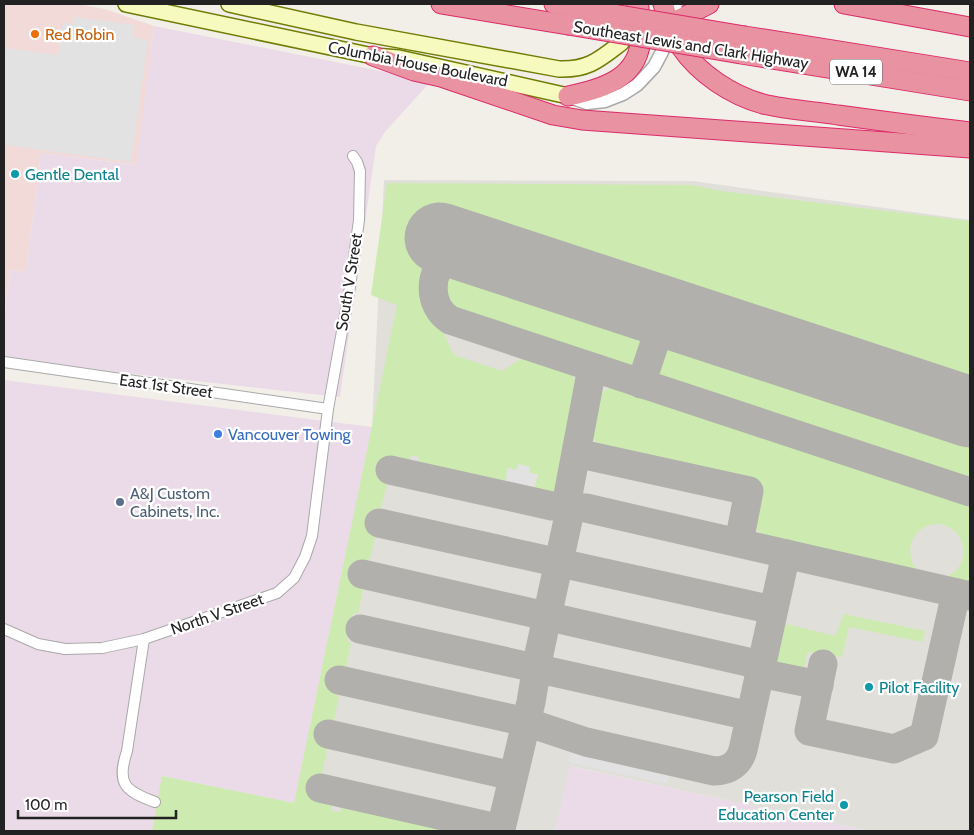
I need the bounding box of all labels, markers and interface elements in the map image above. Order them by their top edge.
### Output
street label: Southeast Lewis and Clark Highway [572,17,810,73]
place label: Red Robin [45,25,114,44]
marker: Red Robin [29,28,41,40]
street label: Columbia House Boulevard [327,37,509,91]
road number: WA 14 [830,60,882,84]
place label: Gentle Dental [25,165,119,184]
marker: Gentle Dental [9,168,21,180]
street label: South V Street [332,231,366,332]
street label: East 1st Street [118,370,215,402]
place label: Vancouver Towing [228,425,352,444]
marker: Vancouver Towing [212,428,224,440]
place label: A&J Custom Cabinets, Inc. [130,484,220,521]
marker: A&J Custom Cabinets, Inc. [114,496,126,508]
street label: North V Street [168,589,267,639]
place label: Pilot Facility [879,678,959,697]
marker: Pilot Facility [863,681,875,693]
place label: Pearson Field Education Center [718,787,835,824]
scale bar [18,788,175,820]
text: 100 m [25,796,67,814]
marker: Pearson Field Education Center [838,799,850,811]

